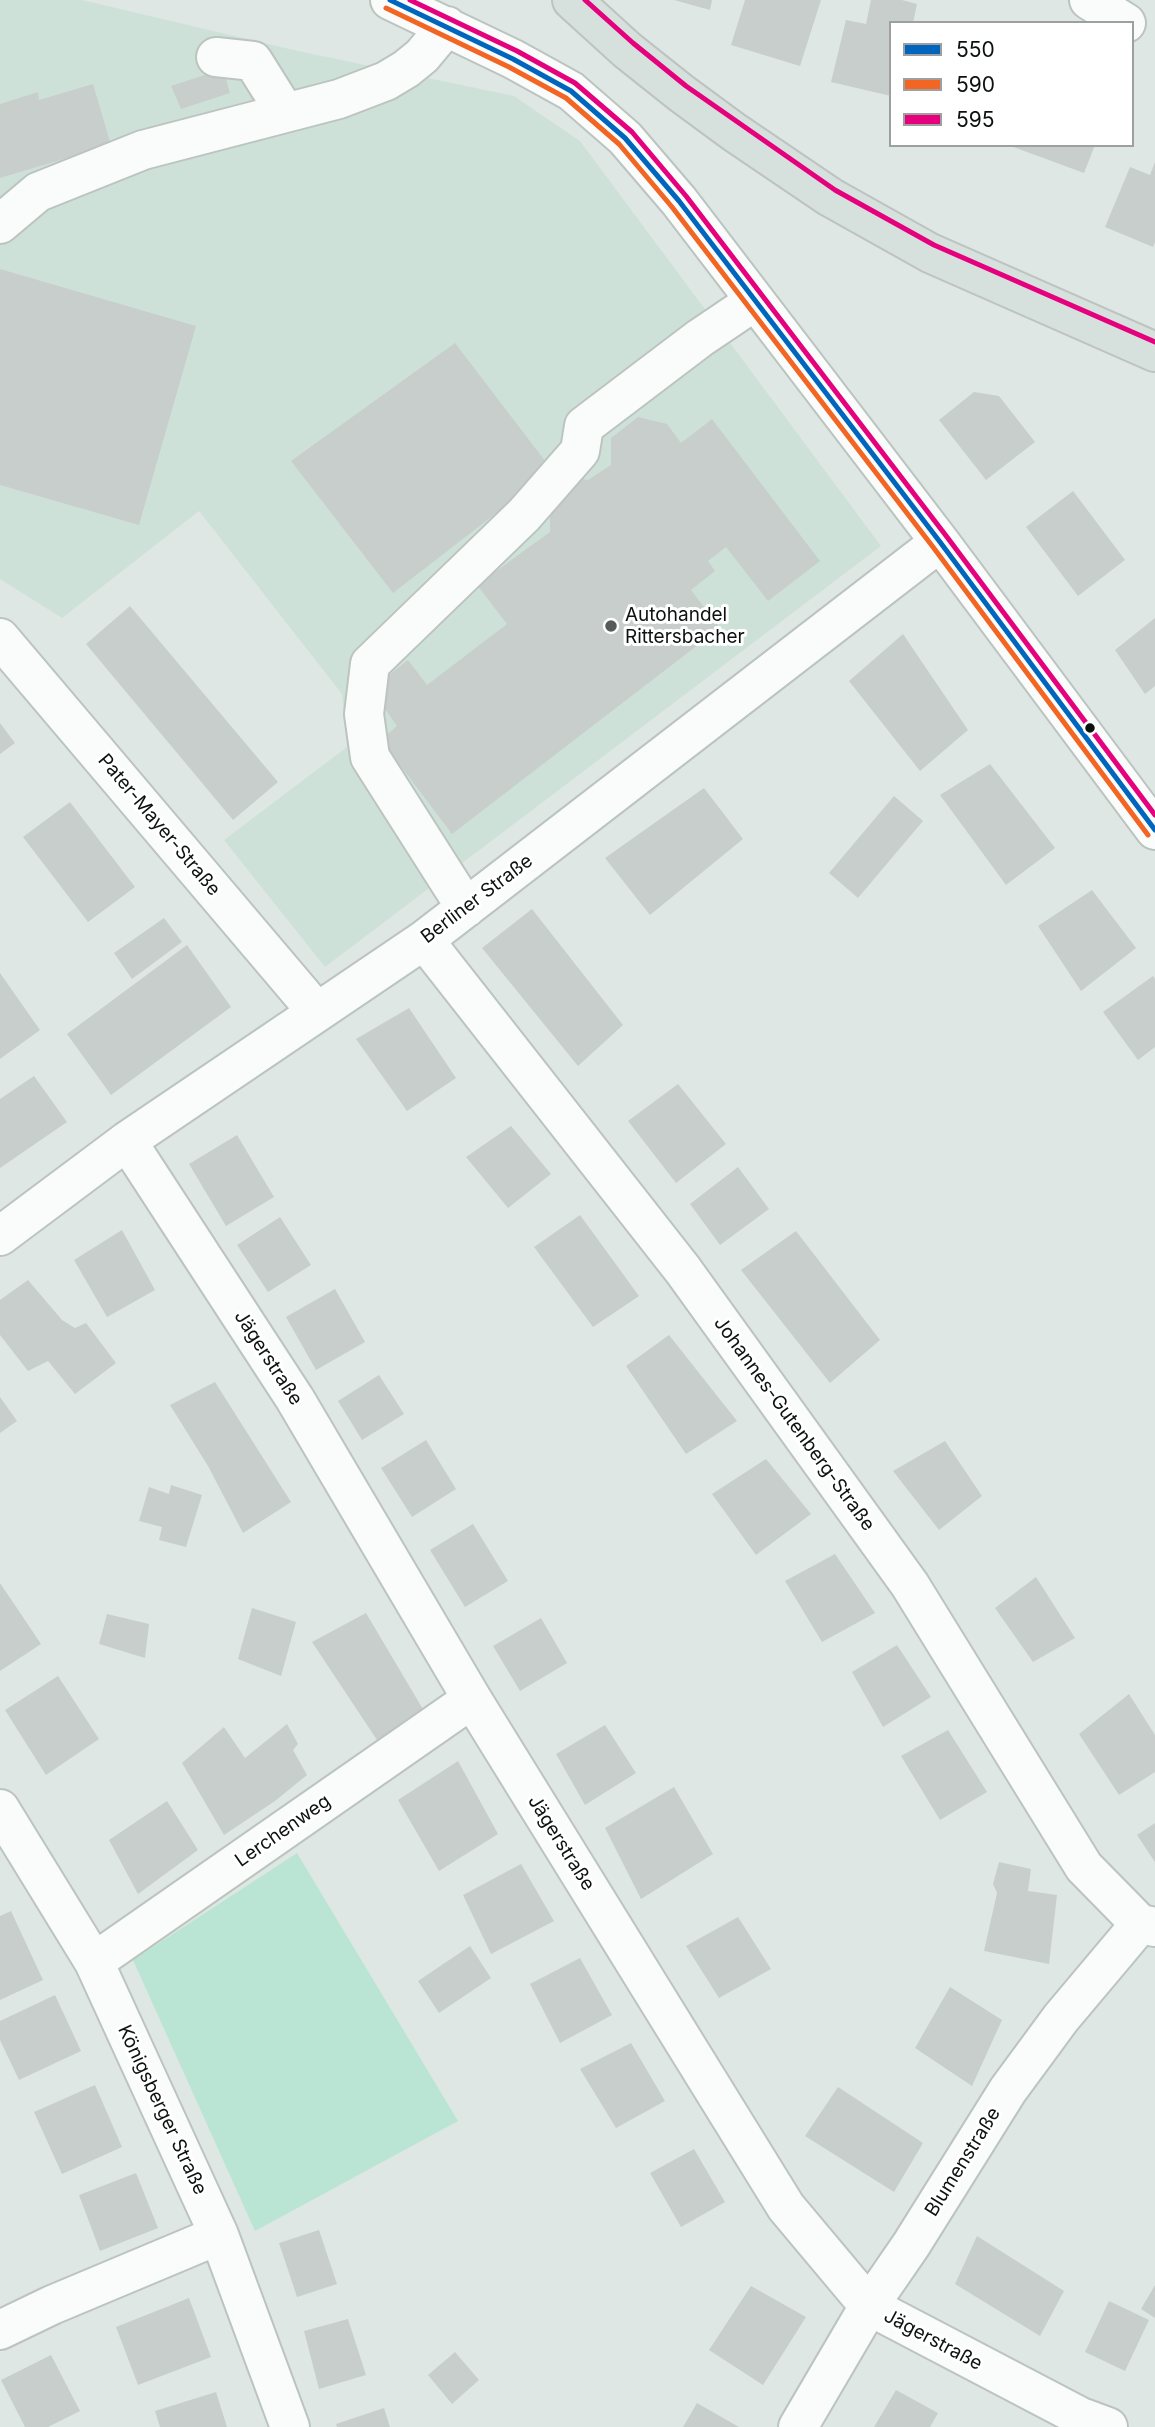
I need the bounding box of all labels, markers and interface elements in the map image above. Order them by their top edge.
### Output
legend [889,21,1134,147]
text: 550 [956,37,995,62]
text: 590 [956,72,995,97]
text: 595 [956,107,995,132]
place label: Autohandel Rittersbacher [625,604,745,648]
marker: Autohandel Rittersbacher [603,618,619,634]
unlabelled marker [1083,721,1097,735]
street label: Pater-Mayer-Straße [93,749,225,901]
street label: Berliner Straße [417,850,537,948]
street label: Jägerstraße [229,1306,307,1410]
street label: Johannes-Gutenberg-Straße [709,1312,879,1536]
street label: Lerchenweg [231,1790,335,1872]
street label: Jägerstraße [523,1791,599,1895]
street label: Königsberger Straße [113,2021,211,2199]
street label: Blumenstraße [920,2103,1006,2221]
street label: Jägerstraße [880,2305,986,2375]

